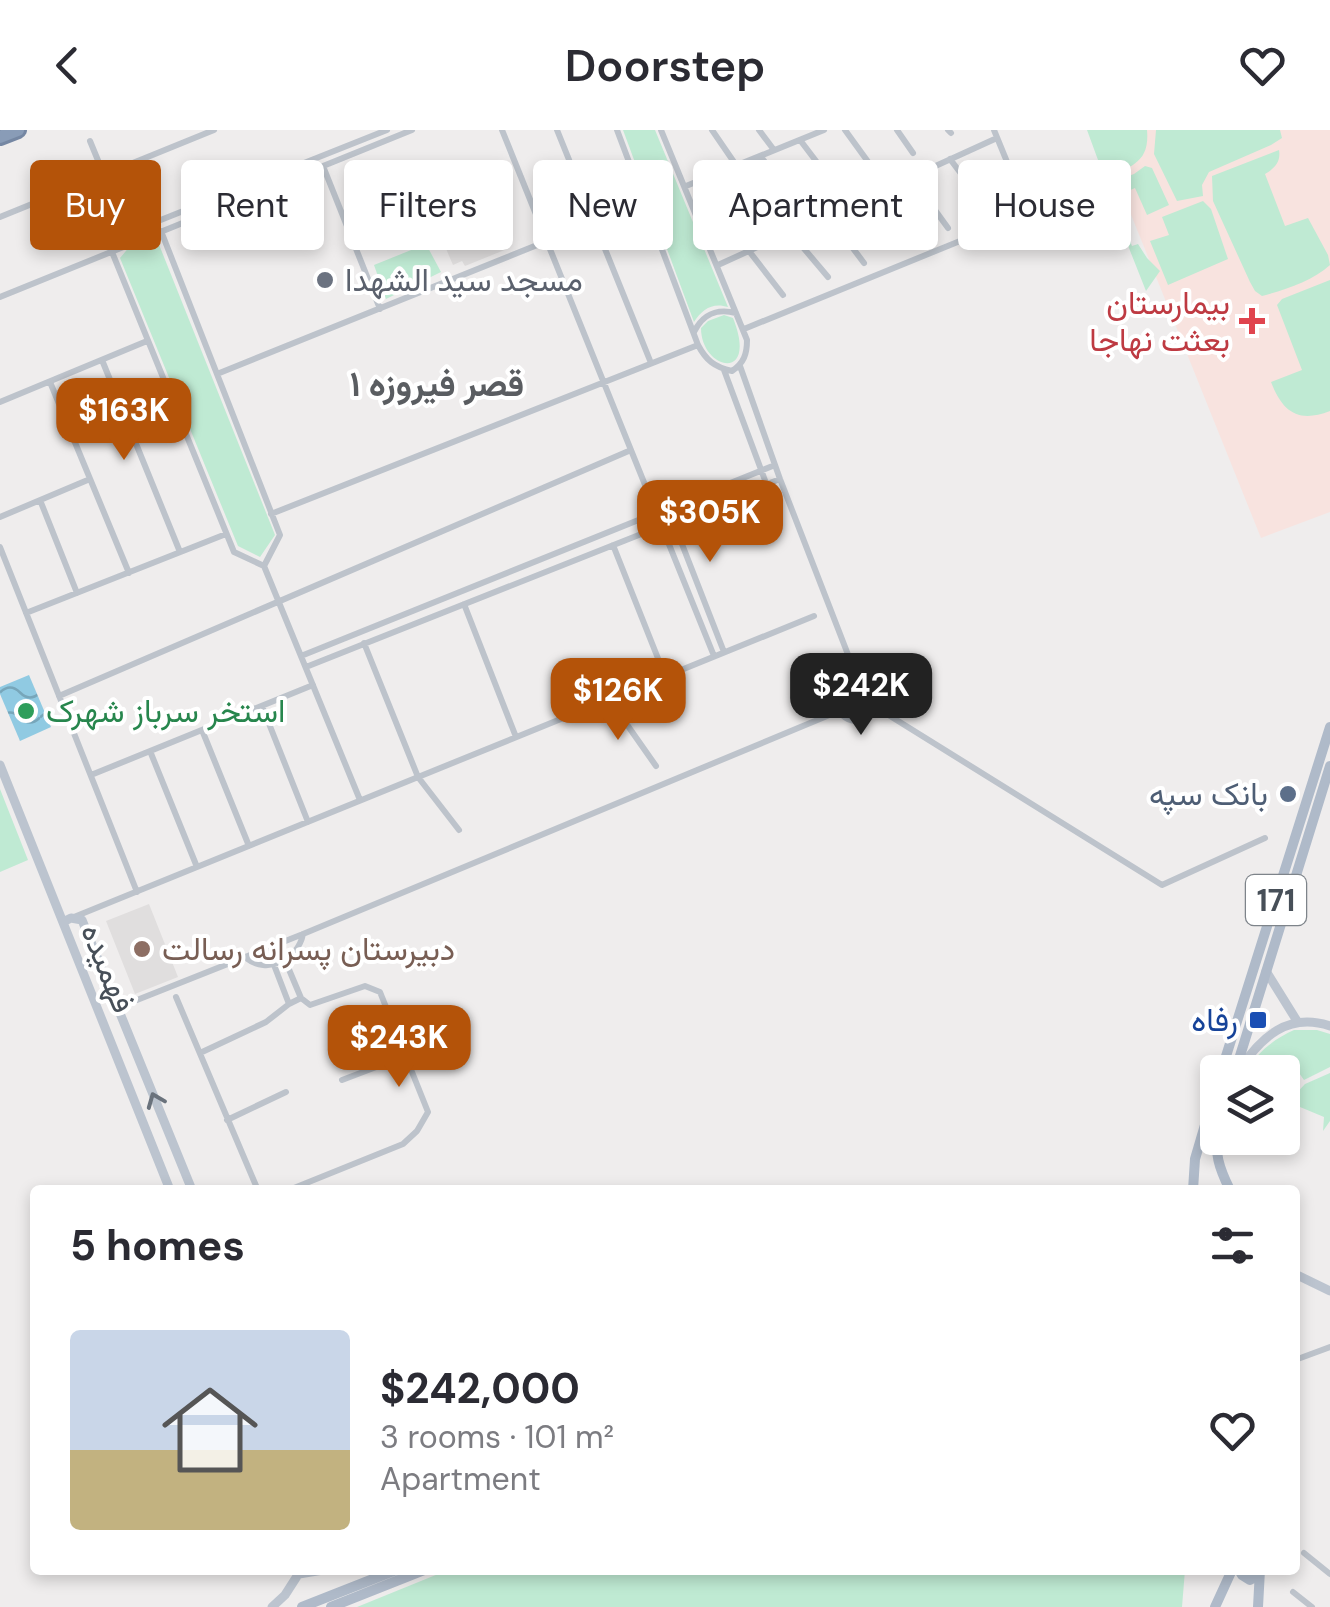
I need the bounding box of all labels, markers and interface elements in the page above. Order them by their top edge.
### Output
text: Doorstep [565,36,765,95]
icon: back [40,38,95,93]
icon: heart [1235,38,1290,93]
chip: Buy [30,160,161,250]
chip: Rent [181,160,324,250]
chip: Filters [344,160,513,250]
chip: New [533,160,673,250]
chip: Apartment [693,160,938,250]
chip: House [958,160,1131,250]
place label: مسجد سید الشهدا [345,259,583,301]
marker: مسجد سید الشهدا [314,269,336,291]
place label: بیمارستان بعثت نهاجا [1089,282,1230,361]
marker: بیمارستان بعثت نهاجا [1239,308,1265,334]
district label: قصر فیروزه ۱ [350,361,524,407]
pin: $163K [54,378,194,463]
text: $163K [78,389,170,431]
pin: $305K [640,480,780,565]
text: $305K [659,491,761,533]
pin: $242K [791,653,931,738]
pin: $126K [548,658,688,743]
text: $242K [812,664,910,706]
text: $126K [573,669,663,711]
place label: استخر سرباز شهرک [46,690,285,732]
marker: استخر سرباز شهرک [15,700,37,722]
place label: بانک سپه [1149,773,1268,816]
marker: بانک سپه [1277,783,1299,805]
road number: 171 [1246,875,1306,925]
street label: فهمیده [71,917,145,1019]
place label: دبیرستان پسرانه رسالت [162,928,455,971]
marker: دبیرستان پسرانه رسالت [131,938,153,960]
place label: رفاه [1191,999,1238,1041]
pin: $243K [329,1005,469,1090]
marker: رفاه [1247,1009,1269,1031]
text: $243K [350,1016,448,1058]
map controls [1200,1055,1300,1155]
button: layers [1200,1055,1300,1155]
one-way arrow [147,1092,167,1109]
text: 5 homes [70,1218,245,1273]
icon: filters [1205,1218,1260,1273]
text: $242,000 [380,1361,580,1416]
icon: home [150,1370,270,1490]
icon: heart [1205,1403,1260,1458]
text: 3 rooms · 101 m² [380,1416,614,1458]
text: Apartment [380,1458,541,1500]

